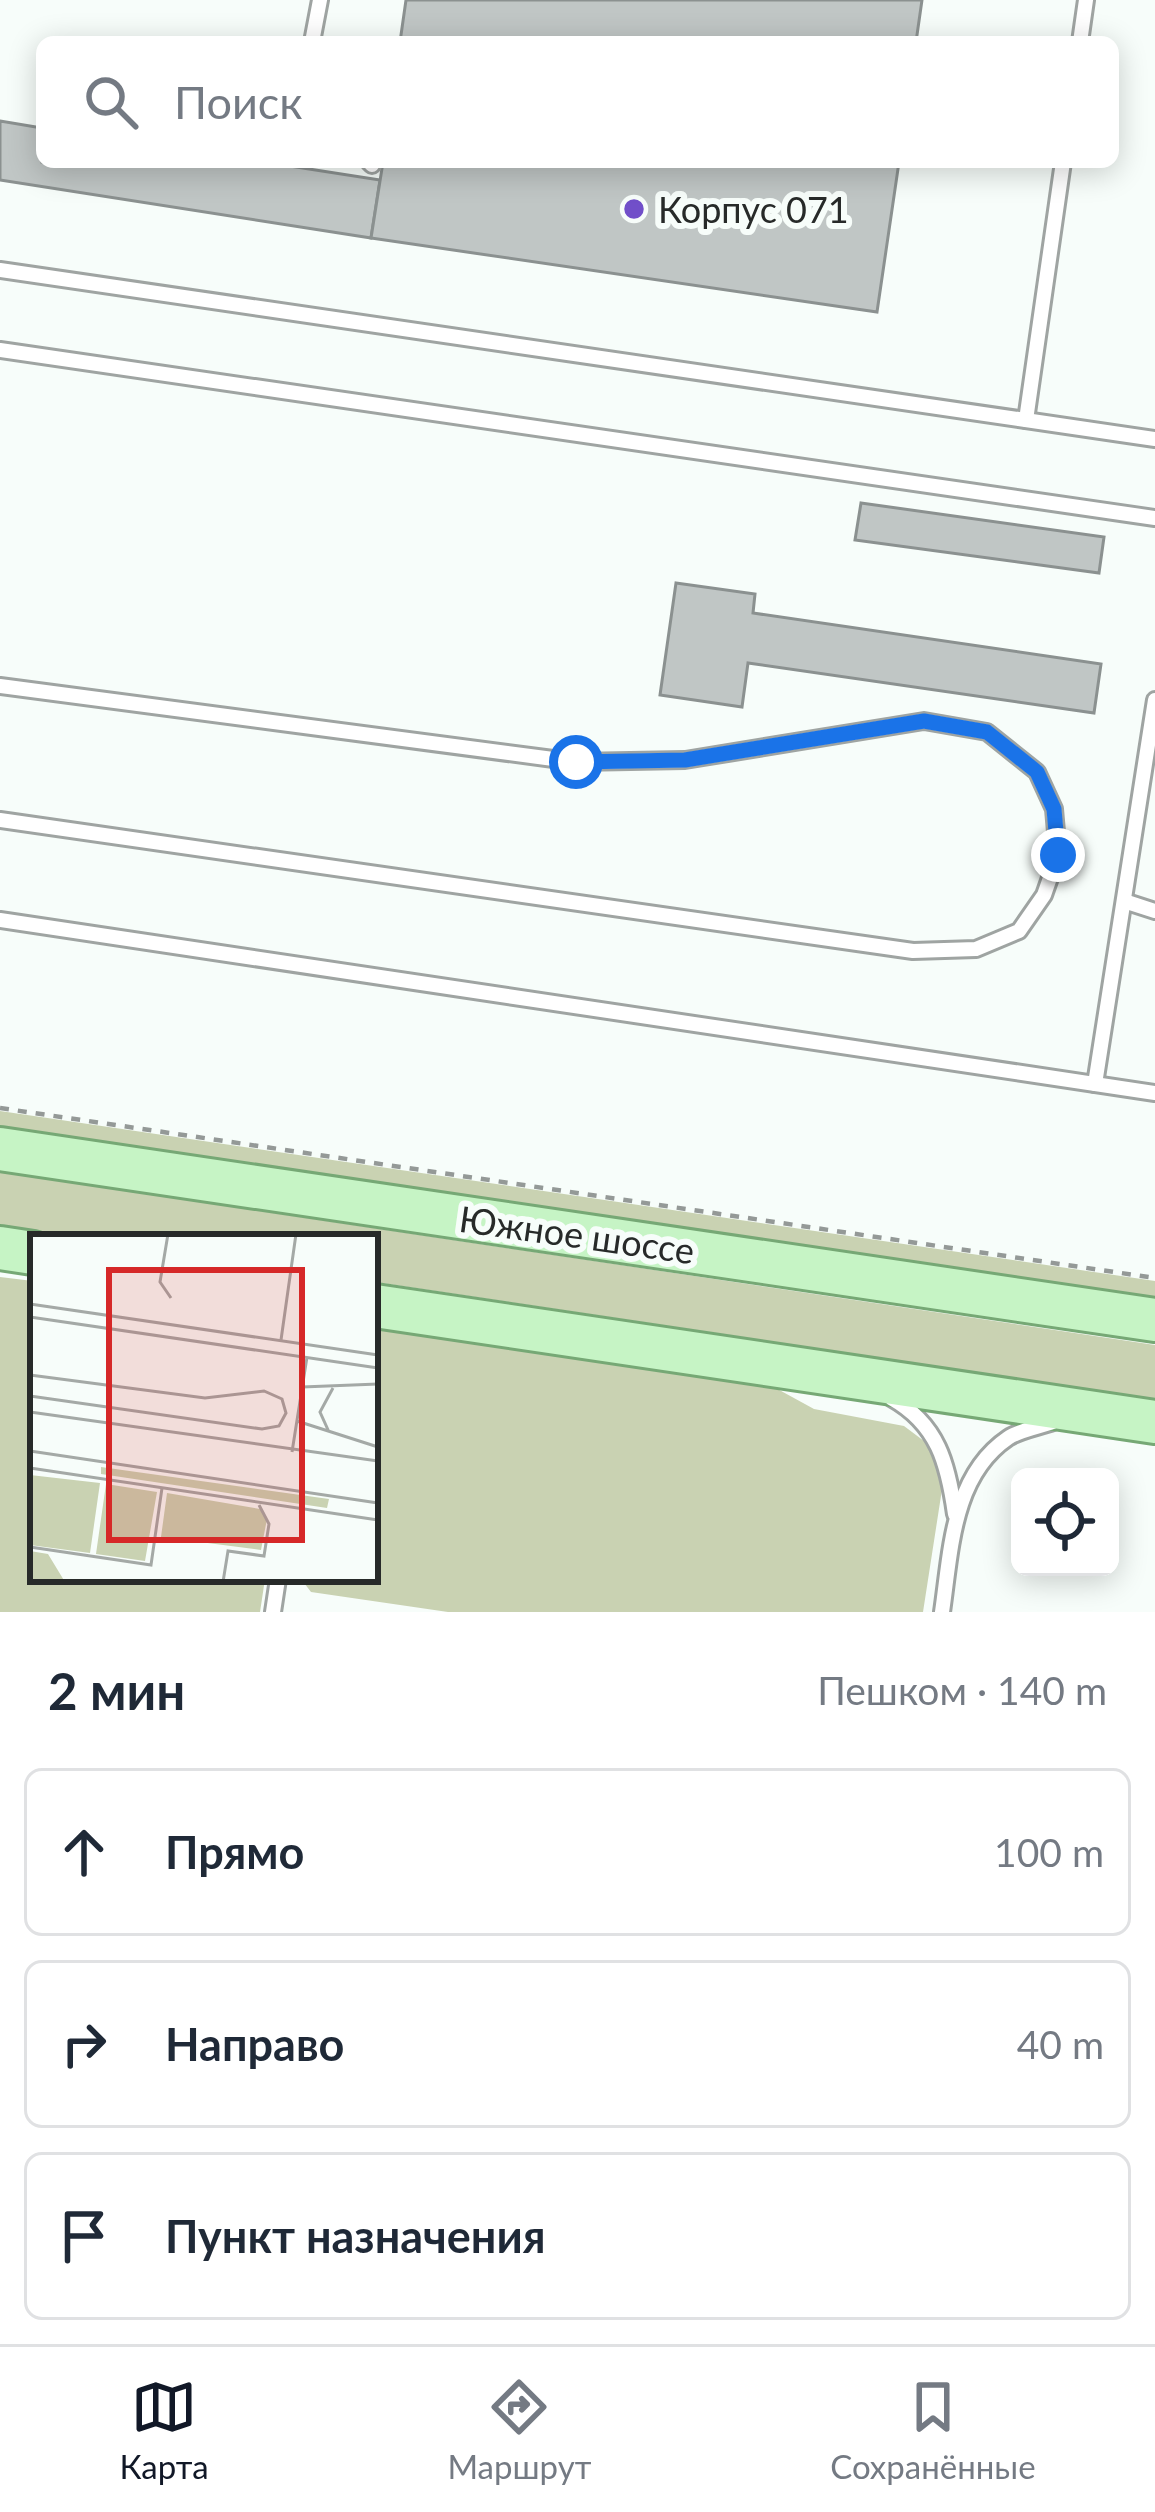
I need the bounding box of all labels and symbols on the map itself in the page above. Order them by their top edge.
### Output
place label: Корпус 071 [658,187,849,231]
marker: Корпус 071 [621,196,647,222]
route start [549,735,603,789]
route end [1031,828,1085,882]
street label: Южное шоссе [457,1196,697,1272]
inset map [30,1234,378,1582]

